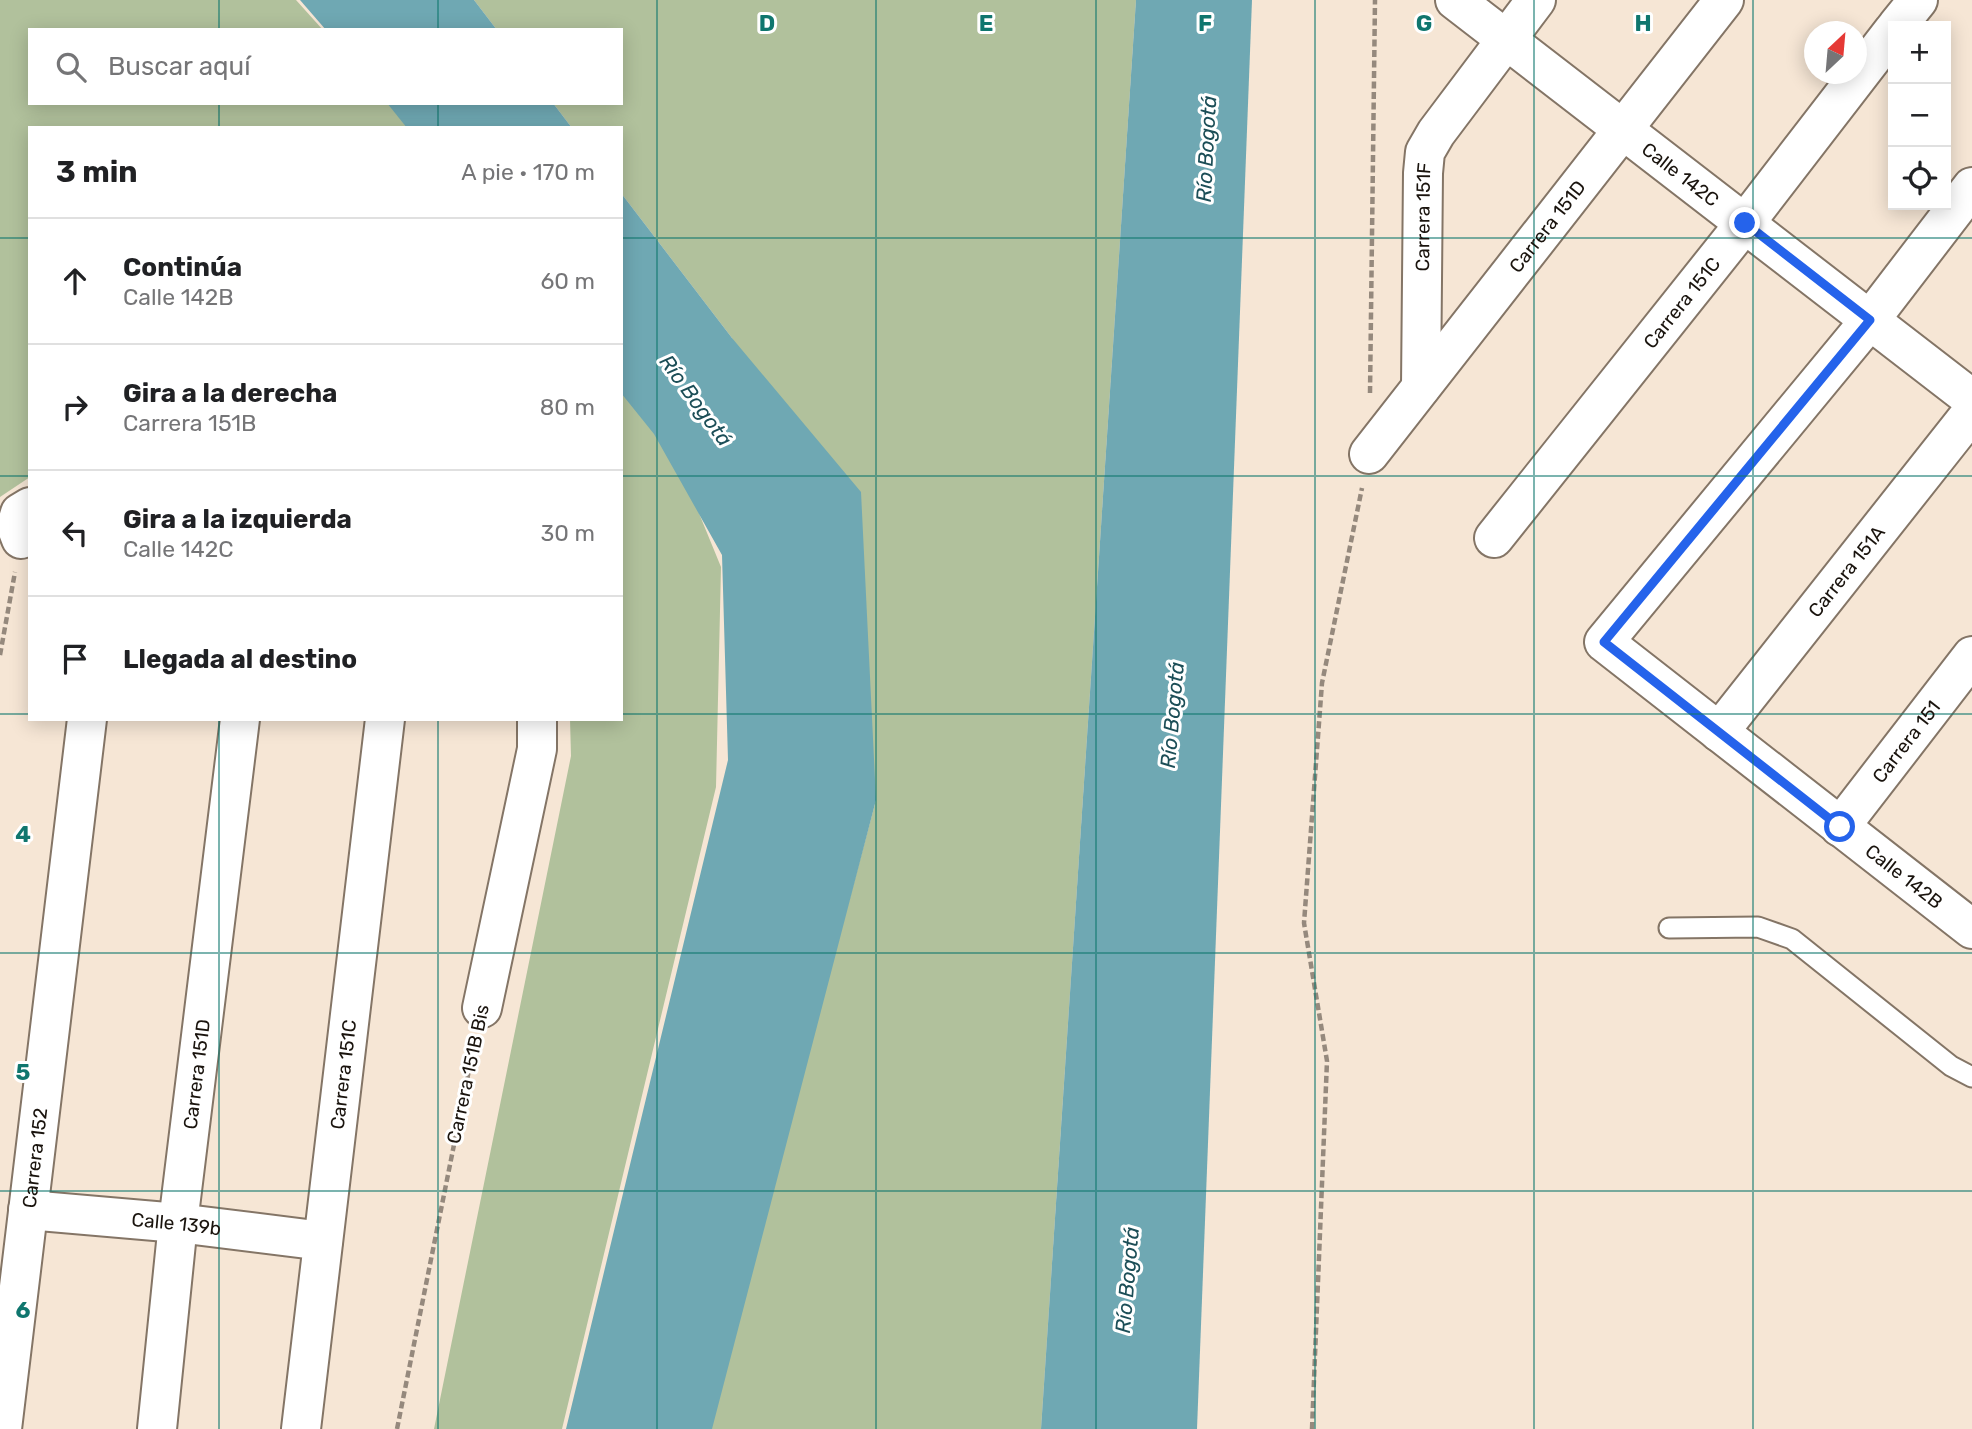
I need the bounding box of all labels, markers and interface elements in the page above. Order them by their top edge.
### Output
text: D [759,9,775,37]
text: E [979,9,993,37]
text: F [1198,9,1212,37]
text: G [1416,9,1432,37]
text: H [1634,9,1652,37]
north arrow [1804,21,1867,84]
map controls [1888,21,1951,210]
button: + [1888,21,1951,84]
search box [28,28,623,105]
icon: search [52,48,90,86]
text: Buscar aquí [108,51,250,82]
button: − [1888,84,1951,147]
water label: Río Bogotá [1191,95,1221,203]
street label: Calle 142C [1637,137,1724,211]
button: locate [1888,147,1951,210]
text: 3 min [56,154,138,190]
text: A pie · 170 m [461,158,595,186]
street label: Carrera 151F [1411,162,1435,271]
street label: Carrera 151D [1504,176,1590,277]
route end [1729,207,1760,238]
text: Continúa [123,252,242,283]
street label: Carrera 151C [1638,252,1725,353]
icon: ahead [56,262,94,300]
text: 60 m [540,267,595,295]
text: Calle 142B [123,283,234,311]
water label: Río Bogotá [654,349,738,451]
text: Gira a la derecha [123,378,337,409]
icon: right [56,388,94,426]
text: 80 m [540,393,595,421]
text: Carrera 151B [123,409,256,437]
text: Gira a la izquierda [123,504,352,535]
icon: left [56,514,94,552]
text: 30 m [540,519,595,547]
street label: Carrera 151A [1803,521,1890,622]
text: Calle 142C [123,535,234,563]
icon: arrive [56,640,94,678]
text: Llegada al destino [123,644,357,675]
water label: Río Bogotá [1155,661,1189,769]
street label: Carrera 151 [1867,696,1945,787]
route start [1824,811,1855,842]
text: 4 [15,820,31,848]
street label: Calle 142B [1861,839,1947,913]
street label: Carrera 151B Bis [442,1002,494,1146]
street label: Carrera 151D [178,1018,214,1131]
street label: Carrera 151C [325,1018,361,1131]
text: 5 [16,1058,31,1086]
street label: Carrera 152 [17,1106,52,1209]
street label: Calle 139b [131,1208,222,1240]
water label: Río Bogotá [1110,1226,1144,1334]
text: 6 [16,1296,31,1324]

